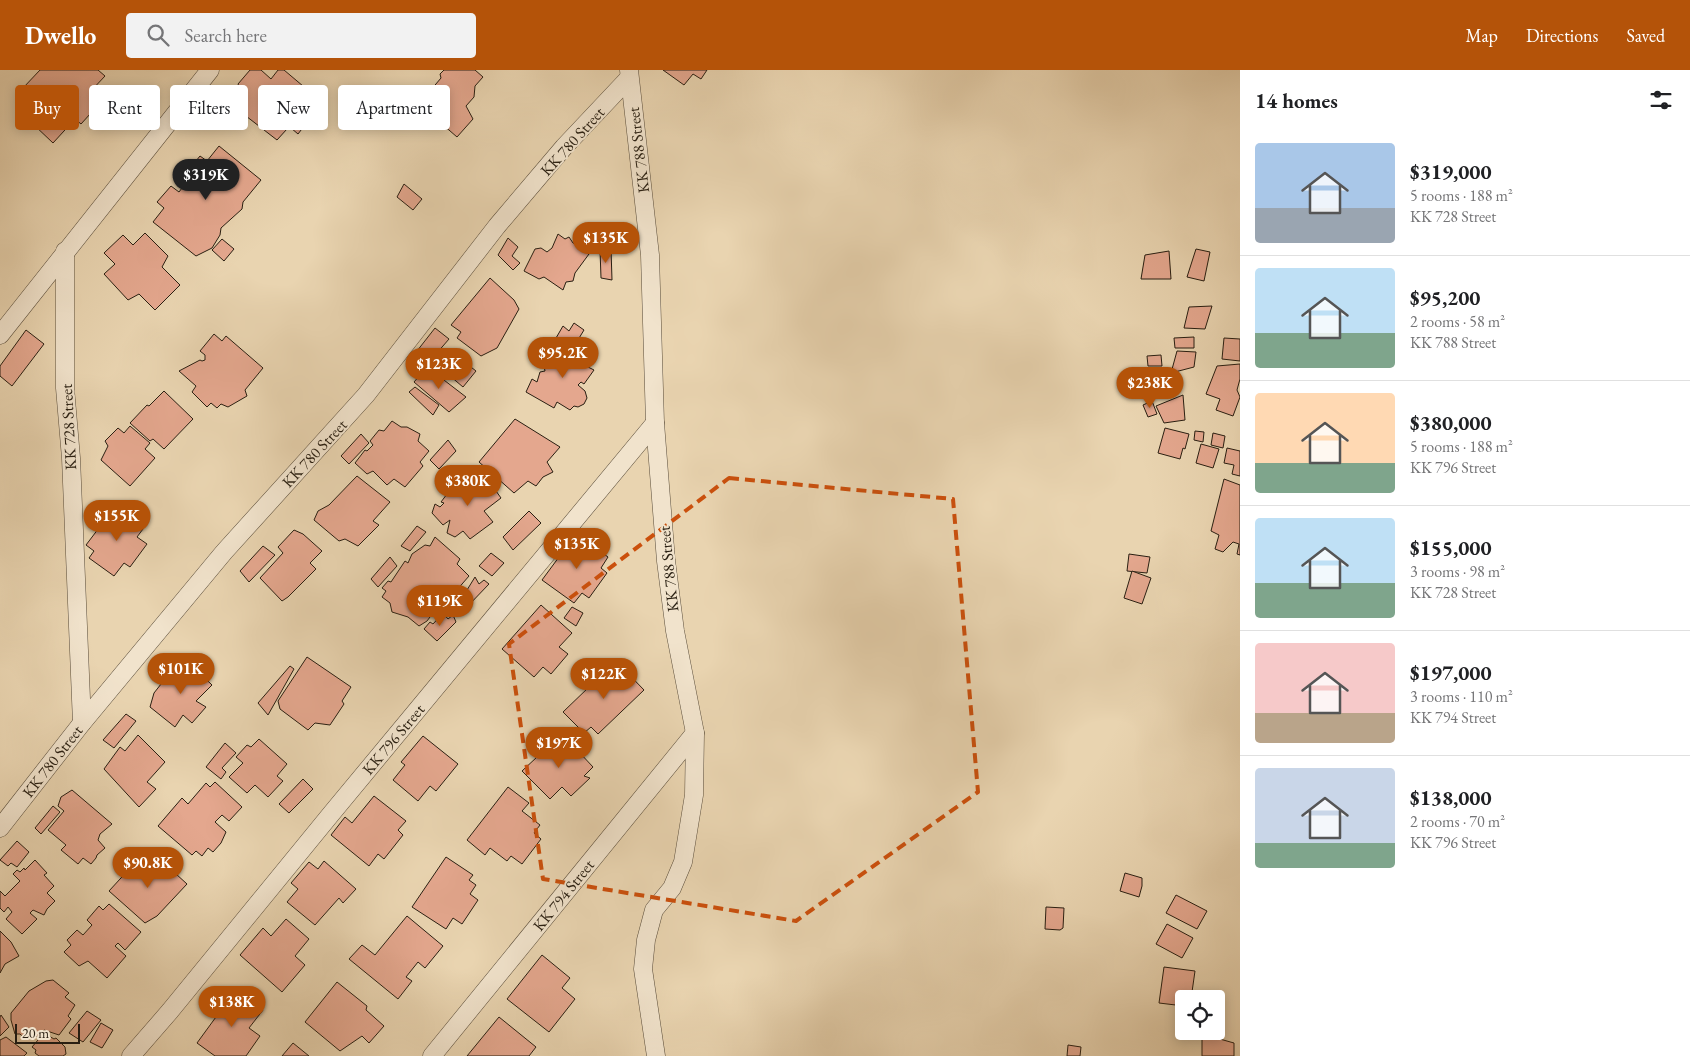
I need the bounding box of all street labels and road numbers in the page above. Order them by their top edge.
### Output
street label: KK 780 Street [536,102,609,180]
street label: KK 788 Street [623,106,654,194]
street label: KK 728 Street [56,383,81,471]
street label: KK 780 Street [277,415,352,492]
street label: KK 788 Street [654,525,683,613]
street label: KK 796 Street [358,699,429,779]
street label: KK 780 Street [18,721,87,802]
street label: KK 794 Street [528,855,599,935]

